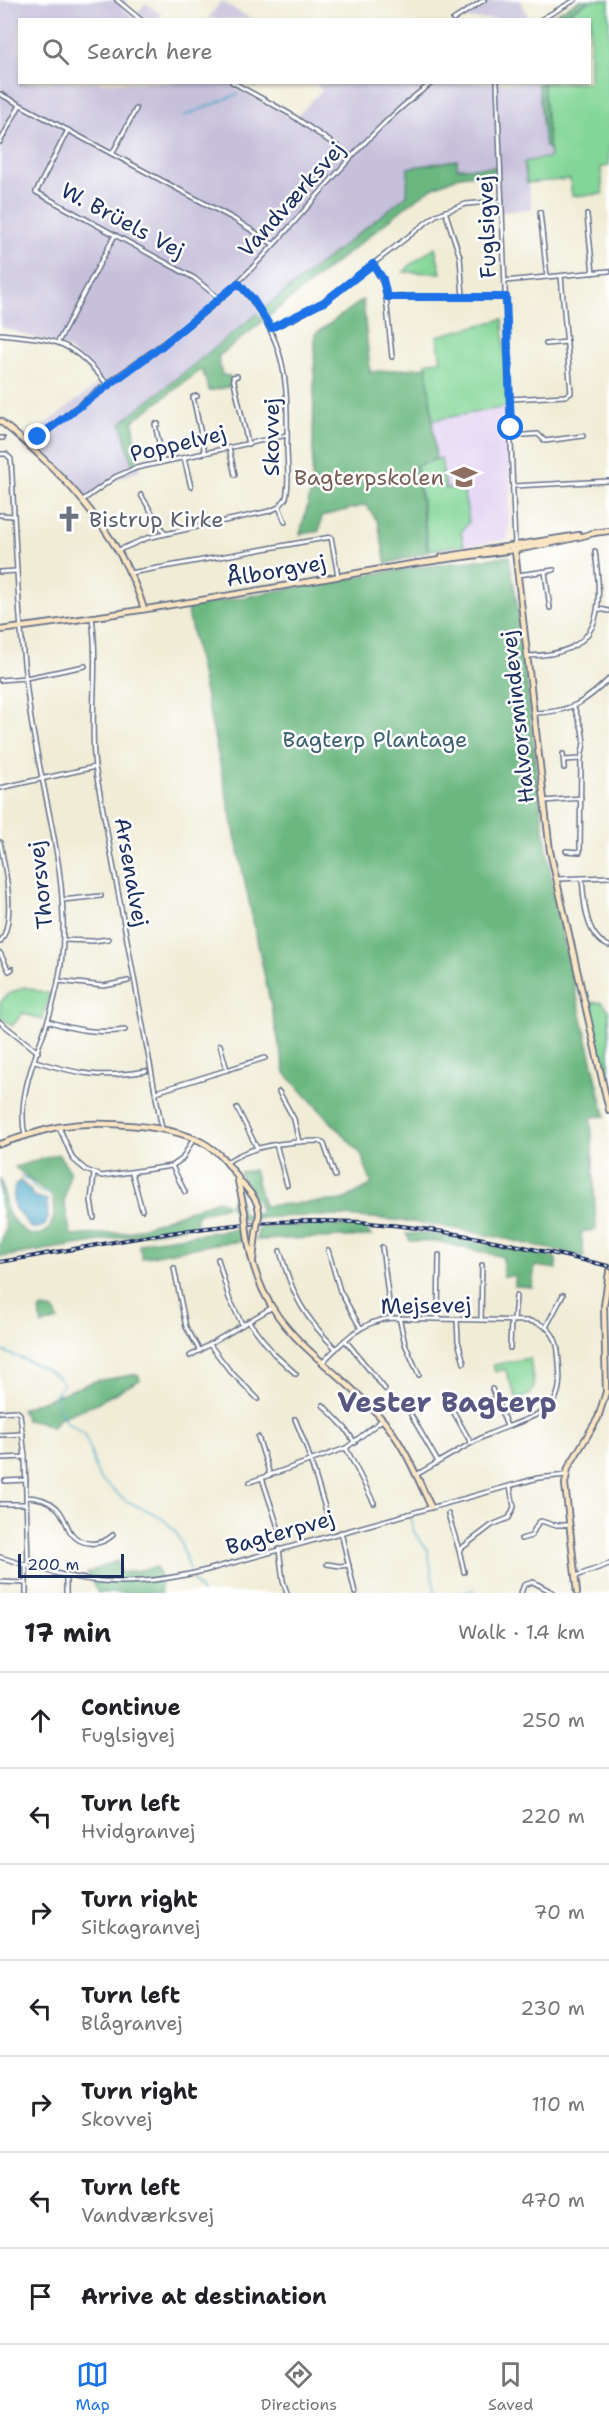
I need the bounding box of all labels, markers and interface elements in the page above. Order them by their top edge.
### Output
search box [18,18,591,84]
icon: search [39,35,72,68]
text: Search here [87,37,213,66]
street label: Vandværksvej [232,135,351,263]
street label: Fuglsigvej [470,175,503,279]
street label: W. Brüels Vej [56,176,190,265]
street label: Skovvej [257,398,286,476]
route start [497,414,523,440]
street label: Poppelvej [127,418,229,469]
route end [24,423,50,449]
school or university icon: Bagterpskolen [449,462,479,492]
place label: Bagterpskolen [294,463,444,492]
church icon: Bistrup Kirke [54,504,84,534]
place label: Bistrup Kirke [89,505,224,534]
street label: Ålborgvej [224,547,328,594]
street label: Halvorsmindevej [494,629,541,805]
park label: Bagterp Plantage [283,725,467,754]
street label: Arsenalvej [108,815,155,929]
street label: Thorsvej [21,839,60,930]
street label: Mejsevej [380,1290,472,1321]
district label: Vester Bagterp [337,1383,557,1421]
street label: Bagterpvej [222,1503,338,1562]
scale bar [18,1551,124,1578]
text: 200 m [27,1554,79,1575]
text: 17 min [24,1615,111,1650]
text: Walk · 1.4 km [458,1619,585,1645]
text: Continue [81,1693,181,1722]
icon: ahead [24,1704,57,1737]
text: 250 m [521,1707,585,1733]
text: Fuglsigvej [81,1722,175,1748]
text: Turn left [81,1789,180,1818]
icon: left [24,1800,57,1833]
text: 220 m [521,1803,585,1829]
text: Hvidgranvej [81,1818,195,1844]
text: Turn right [81,1885,198,1914]
icon: right [24,1896,57,1929]
text: 70 m [533,1899,585,1925]
text: Sitkagranvej [81,1914,200,1940]
text: Turn left [81,1981,180,2010]
icon: left [24,1992,57,2025]
text: 230 m [520,1995,585,2021]
text: Blågranvej [81,2010,183,2036]
text: Turn right [81,2077,198,2106]
icon: right [24,2088,57,2121]
text: 110 m [531,2091,585,2117]
text: Skovvej [81,2106,152,2132]
text: Turn left [81,2173,180,2202]
icon: left [24,2184,57,2217]
text: 470 m [521,2187,585,2213]
text: Vandværksvej [81,2202,214,2228]
icon: arrive [24,2280,57,2313]
text: Arrive at destination [81,2282,327,2311]
tab: Map [76,2358,110,2415]
tab: Directions [261,2358,337,2415]
tab: Saved [488,2358,534,2415]

